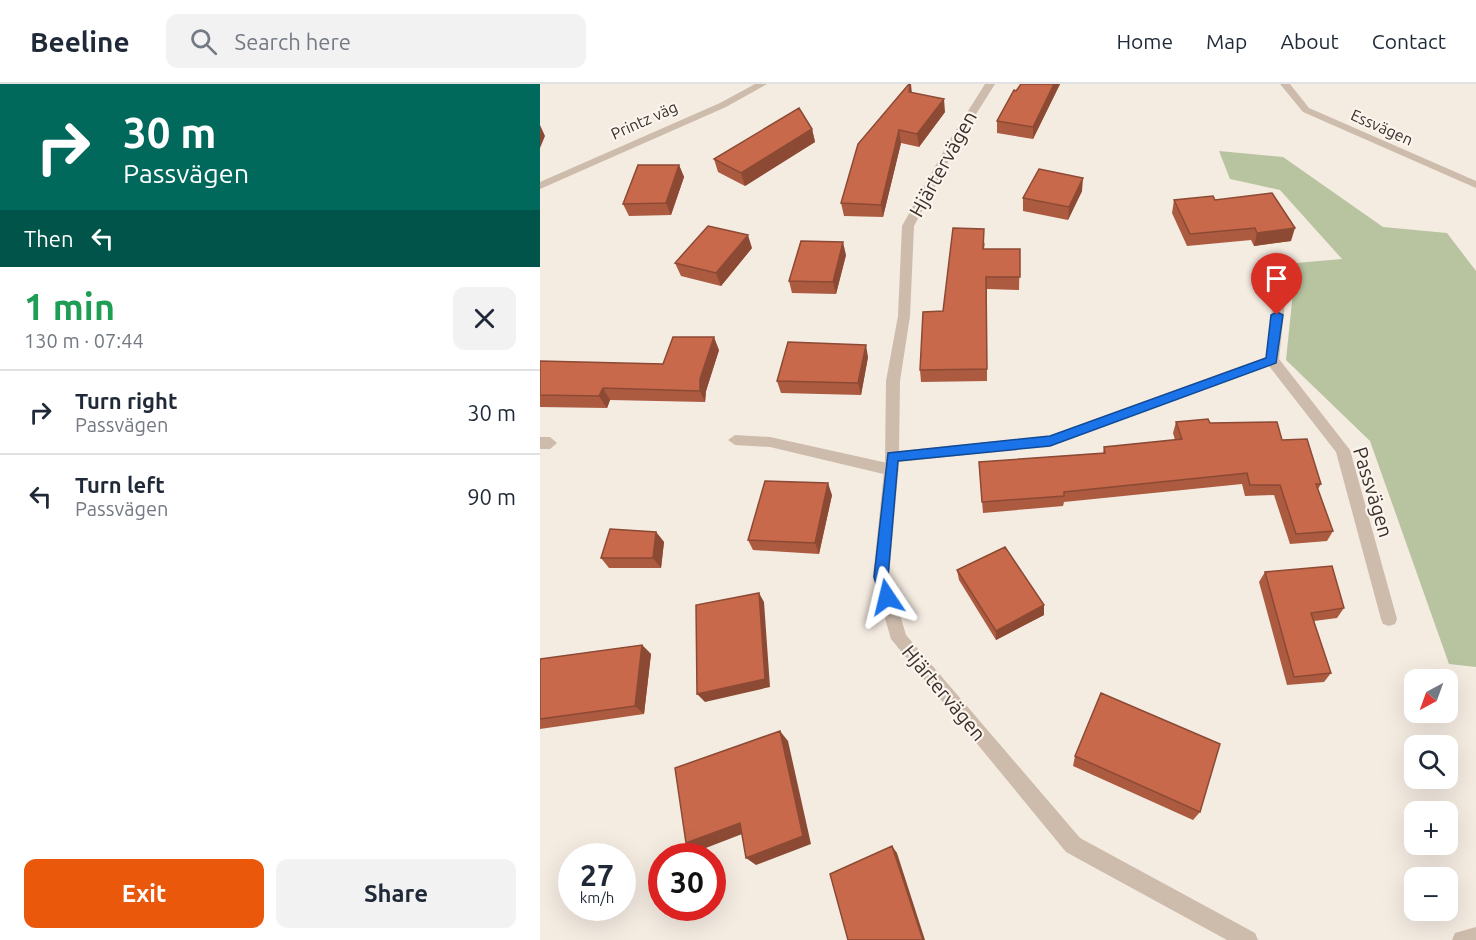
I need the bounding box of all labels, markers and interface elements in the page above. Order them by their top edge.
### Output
search box [166,14,586,68]
icon: search [187,25,220,58]
text: Beeline [30,26,130,57]
text: Search here [235,29,351,54]
text: Home [1116,29,1173,53]
text: Map [1206,29,1247,53]
text: About [1280,29,1339,53]
text: Contact [1372,29,1446,53]
street label: Printz väg [608,97,680,143]
street label: Essvägen [1348,105,1416,149]
street label: Hjärtervägen [904,107,981,221]
icon: right [24,108,102,186]
text: 30 m [123,109,217,156]
text: Passvägen [123,158,249,188]
icon: left [86,222,119,255]
text: Then [24,226,74,251]
pin [1251,253,1302,315]
icon: arrive [1260,262,1293,295]
text: 1 min [24,286,115,327]
button: close [453,287,516,350]
text: 130 m · 07:44 [24,329,144,352]
text: Turn right [75,388,177,413]
icon: right [24,396,57,429]
text: 30 m [467,400,516,425]
text: Passvägen [75,413,168,436]
street label: Passvägen [1349,444,1398,540]
text: Turn left [75,472,165,497]
icon: left [24,480,57,513]
text: 90 m [467,484,516,509]
text: Passvägen [75,497,168,520]
position arrow [855,565,919,629]
street label: Hjärtervägen [898,640,991,745]
north arrow [1404,669,1458,723]
map controls [1404,669,1458,921]
button: search [1404,735,1458,789]
button: + [1404,801,1458,855]
speed limit sign: 30 [648,843,726,921]
text: 27 [580,858,614,892]
button: Exit [24,859,264,928]
button: Share [276,859,516,928]
button: − [1404,867,1458,921]
text: km/h [580,889,614,906]

